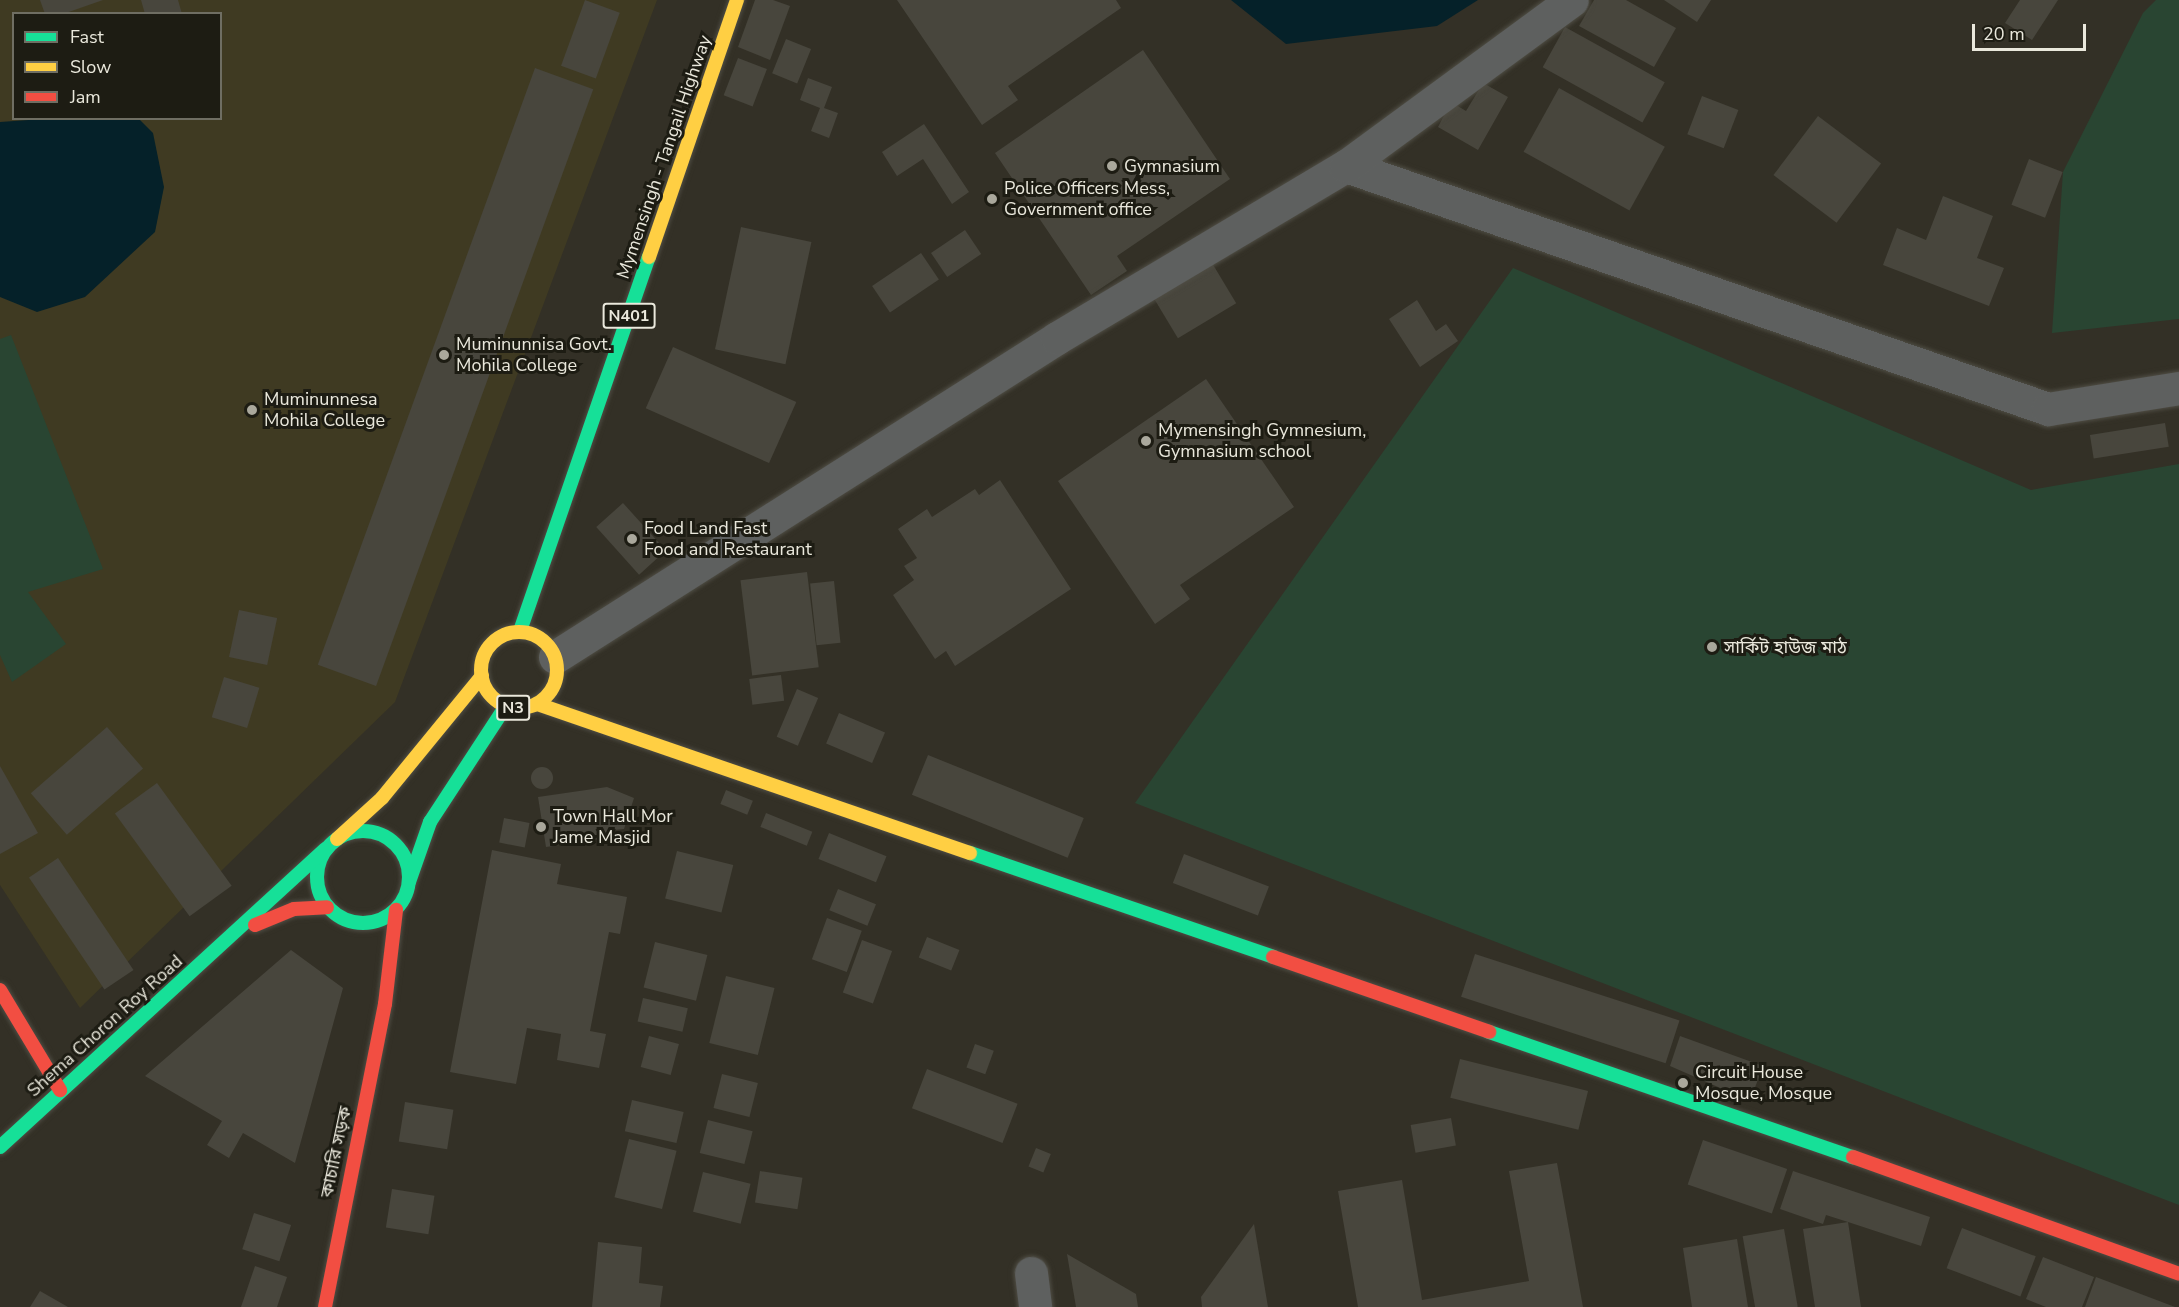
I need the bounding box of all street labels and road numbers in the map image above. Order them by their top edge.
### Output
street label: Mymensingh - Tangail Highway [612,32,716,282]
road number: N401 [602,303,656,329]
road number: N3 [495,695,531,721]
street label: Shema Choron Roy Road [23,951,187,1101]
street label: কাচারি সড়ক [316,1105,356,1199]

